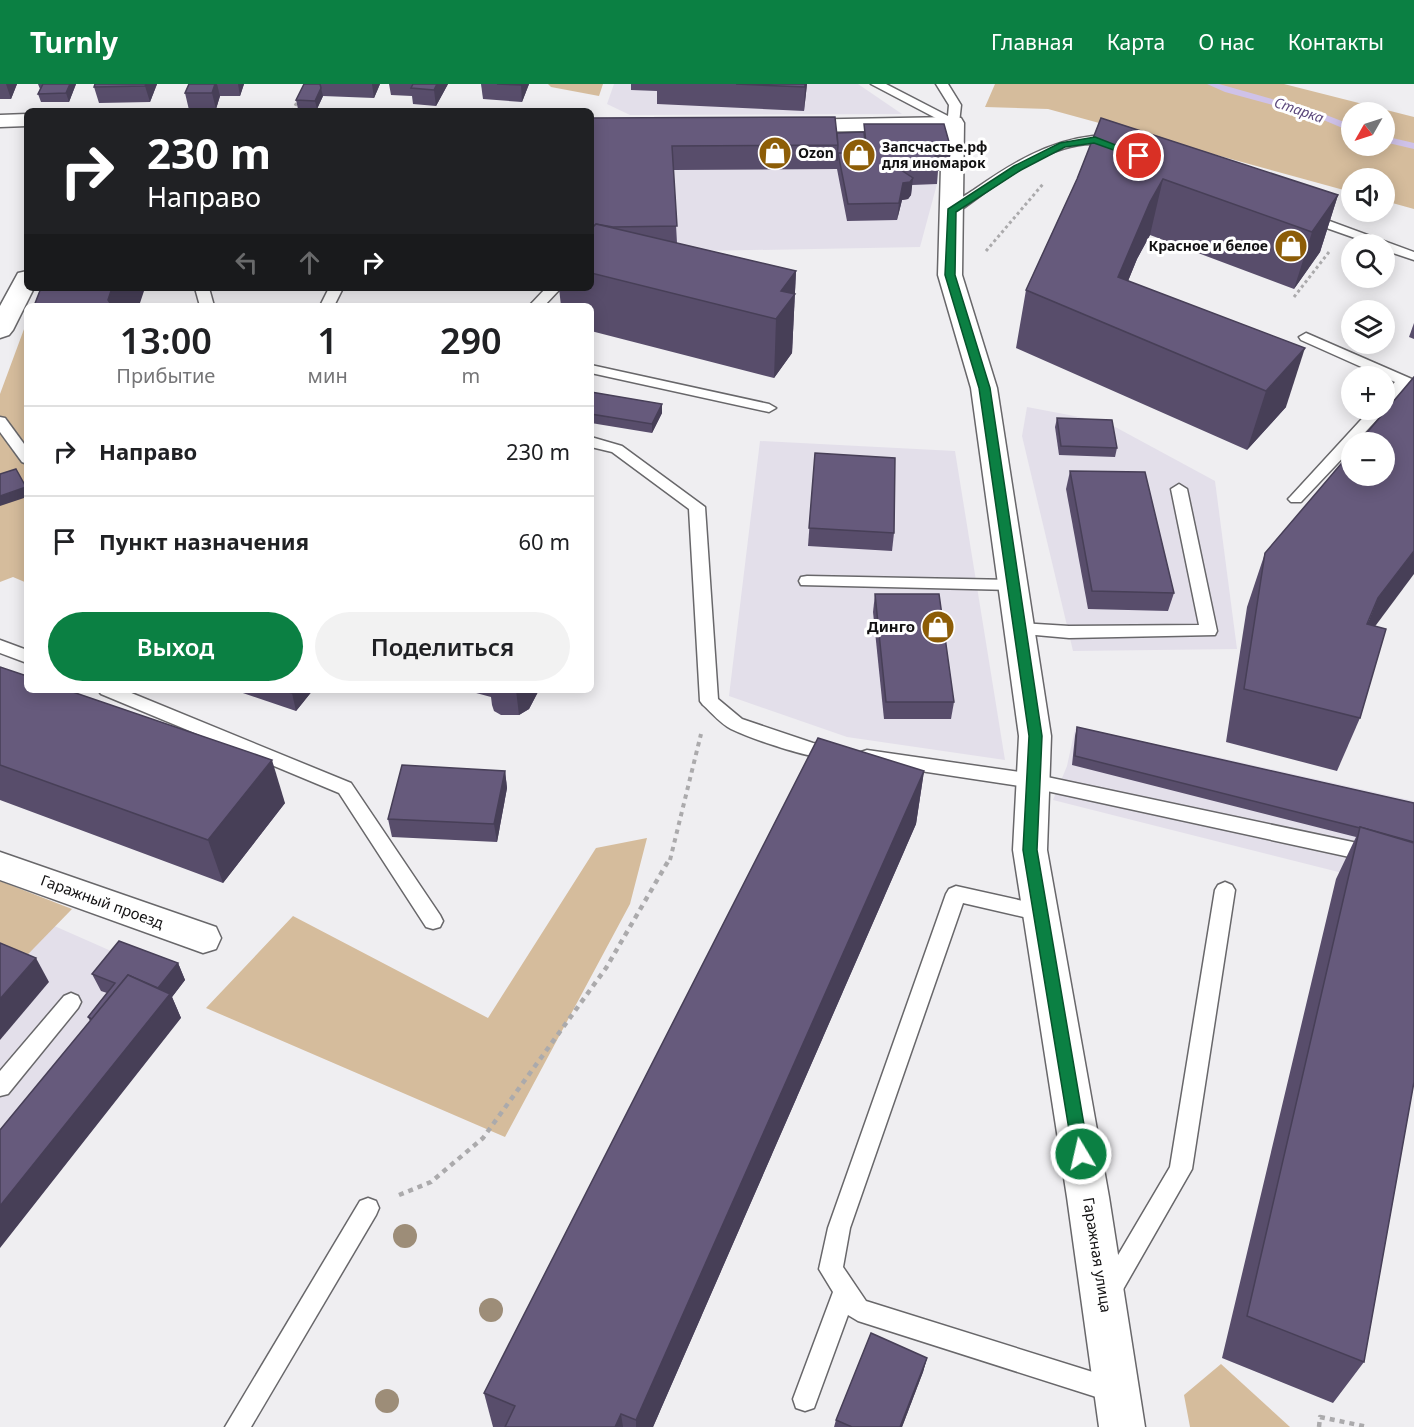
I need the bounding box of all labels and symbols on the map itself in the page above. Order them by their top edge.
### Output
water label: Старка [1272,92,1326,127]
north arrow [1341,102,1395,156]
pin [1113,130,1164,181]
shop icon: Ozon [757,135,793,171]
shop icon: Запсчастье.рф для иномарок [841,137,877,173]
place label: Запсчастье.рф для иномарок [882,137,987,172]
place label: Ozon [798,143,834,162]
shop icon: Красное и белое [1273,228,1309,264]
place label: Красное и белое [1148,236,1268,255]
shop icon: Динго [920,609,956,645]
place label: Динго [867,616,915,636]
street label: Гаражный проезд [38,870,167,933]
position arrow [1049,1122,1113,1186]
street label: Гаражная улица [1079,1196,1117,1314]

